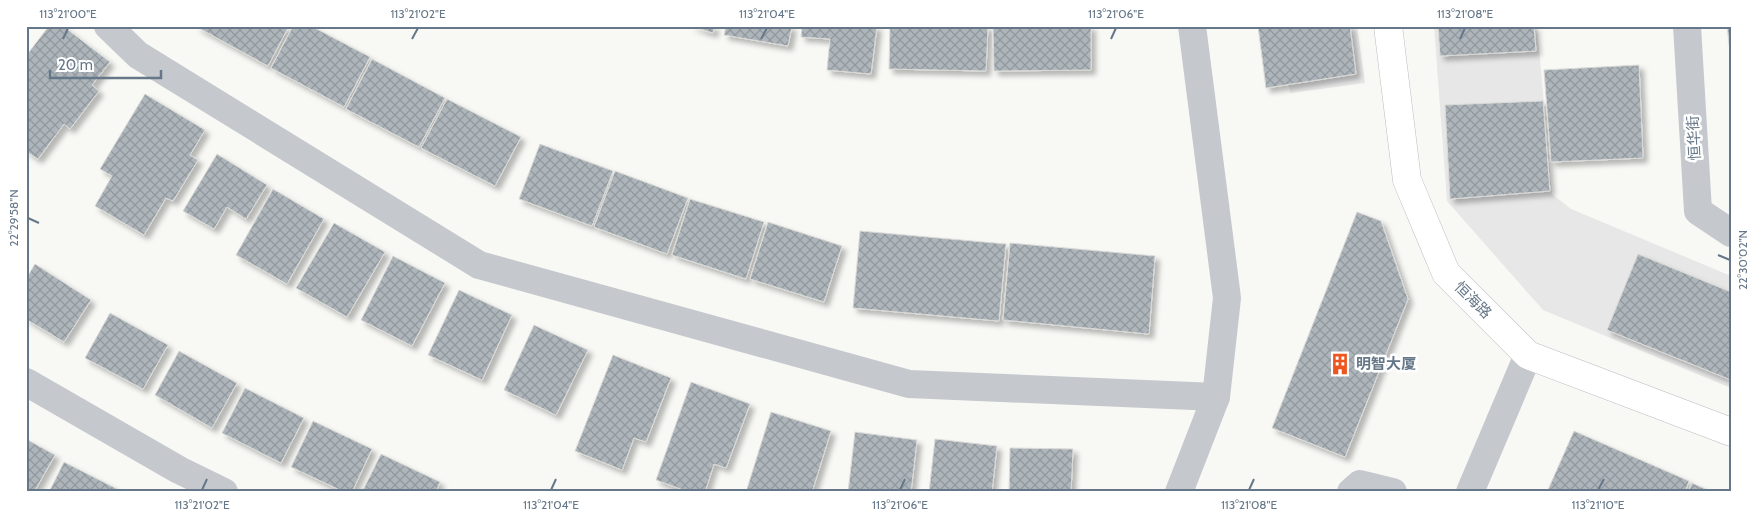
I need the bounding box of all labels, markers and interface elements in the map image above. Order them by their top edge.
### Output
text: 113°21'00"E [39,6,97,21]
text: 113°21'02"E [390,6,446,21]
text: 113°21'04"E [739,6,795,21]
text: 113°21'06"E [1088,6,1144,21]
text: 113°21'08"E [1437,6,1493,21]
scale bar [50,48,161,80]
text: 20 m [58,56,93,74]
street label: 恒华街 [1684,115,1704,161]
text: 22°29'58"N [6,189,21,247]
text: 22°30'02"N [1735,230,1750,290]
street label: 恒海路 [1451,278,1495,322]
building icon: 明智大厦 [1327,351,1353,377]
place label: 明智大厦 [1356,355,1416,373]
text: 113°21'02"E [174,497,230,512]
text: 113°21'04"E [523,497,579,512]
text: 113°21'06"E [872,497,928,512]
text: 113°21'08"E [1221,497,1277,512]
text: 113°21'10"E [1572,497,1625,512]

